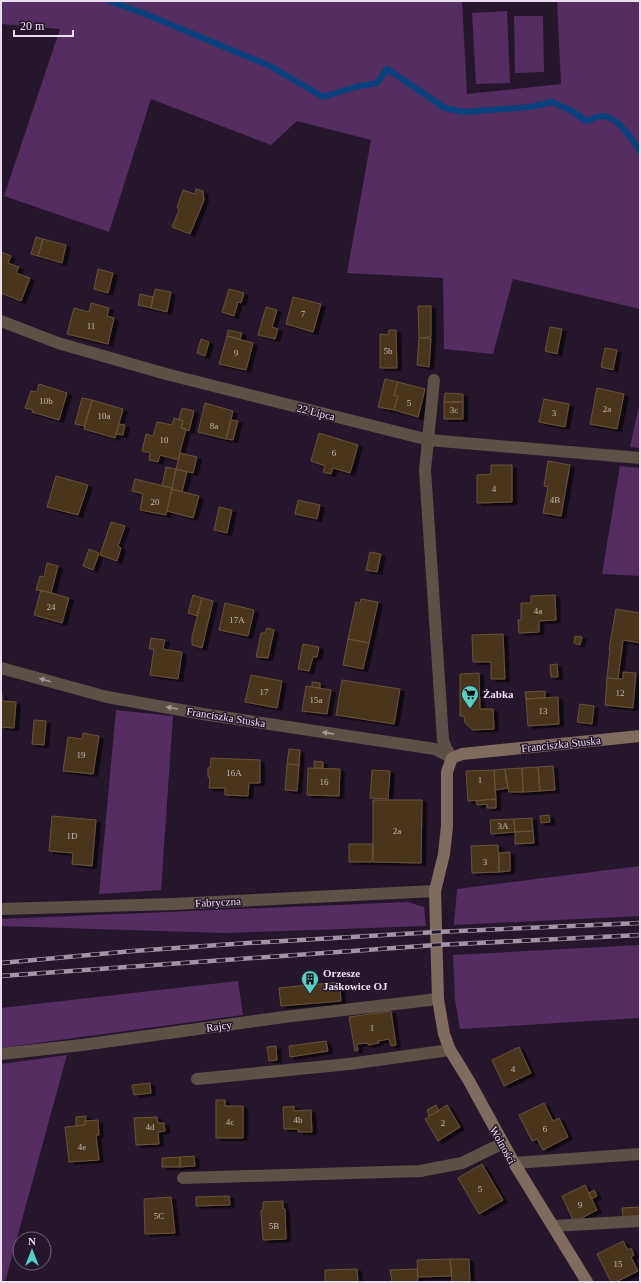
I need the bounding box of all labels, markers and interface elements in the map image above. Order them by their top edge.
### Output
scale bar [14,12,73,38]
text: 20 m [20,19,45,33]
house number: 7 [301,309,306,319]
house number: 11 [87,321,95,331]
house number: 5b [384,346,393,356]
house number: 9 [234,348,239,358]
house number: 10b [39,396,53,406]
house number: 5 [407,398,412,408]
street label: 22 Lipca [296,401,336,423]
house number: 2a [603,404,611,414]
house number: 3c [450,405,458,415]
house number: 3 [552,408,557,418]
house number: 10a [98,411,111,421]
house number: 8a [210,421,218,431]
house number: 10 [160,435,169,445]
house number: 6 [332,448,337,458]
house number: 4 [492,484,497,494]
house number: 4B [550,495,560,505]
house number: 20 [151,497,160,507]
house number: 24 [47,602,56,612]
house number: 4a [534,606,542,616]
house number: 17A [229,615,245,625]
one-way arrow [39,677,51,683]
supermarket icon: Żabka [460,684,480,709]
house number: 17 [260,687,269,697]
place label: Żabka [483,688,514,700]
house number: 12 [616,688,625,698]
house number: 15a [310,695,323,705]
one-way arrow [166,705,178,711]
street label: Franciszka Stuska [186,705,266,729]
house number: 13 [539,706,548,716]
one-way arrow [322,730,334,736]
street label: Franciszka Stuska [521,734,601,754]
house number: 19 [77,750,86,760]
house number: 16A [226,768,242,778]
house number: 1 [478,775,482,785]
house number: 16 [320,777,329,787]
house number: 3A [498,821,509,831]
house number: 2a [393,826,401,836]
house number: 1D [67,831,78,841]
house number: 3 [483,857,488,867]
street label: Fabryczna [195,895,241,909]
place label: Orzesze Jaśkowice OJ [323,967,388,992]
building icon: Orzesze Jaśkowice OJ [300,969,320,994]
street label: Rajcy [205,1018,233,1034]
house number: 1 [370,1023,374,1033]
house number: 4 [511,1064,516,1074]
house number: 4b [294,1115,303,1125]
house number: 4c [226,1117,234,1127]
house number: 2 [441,1118,445,1128]
house number: 4d [146,1122,155,1132]
street label: Wolności [488,1124,518,1166]
house number: 6 [543,1124,548,1134]
house number: 4e [78,1142,86,1152]
house number: 5 [478,1184,483,1194]
house number: 9 [578,1200,583,1210]
house number: 5C [154,1211,164,1221]
house number: 5B [269,1221,279,1231]
north arrow [12,1231,52,1271]
text: N [28,1235,36,1247]
house number: 15 [614,1259,623,1269]

